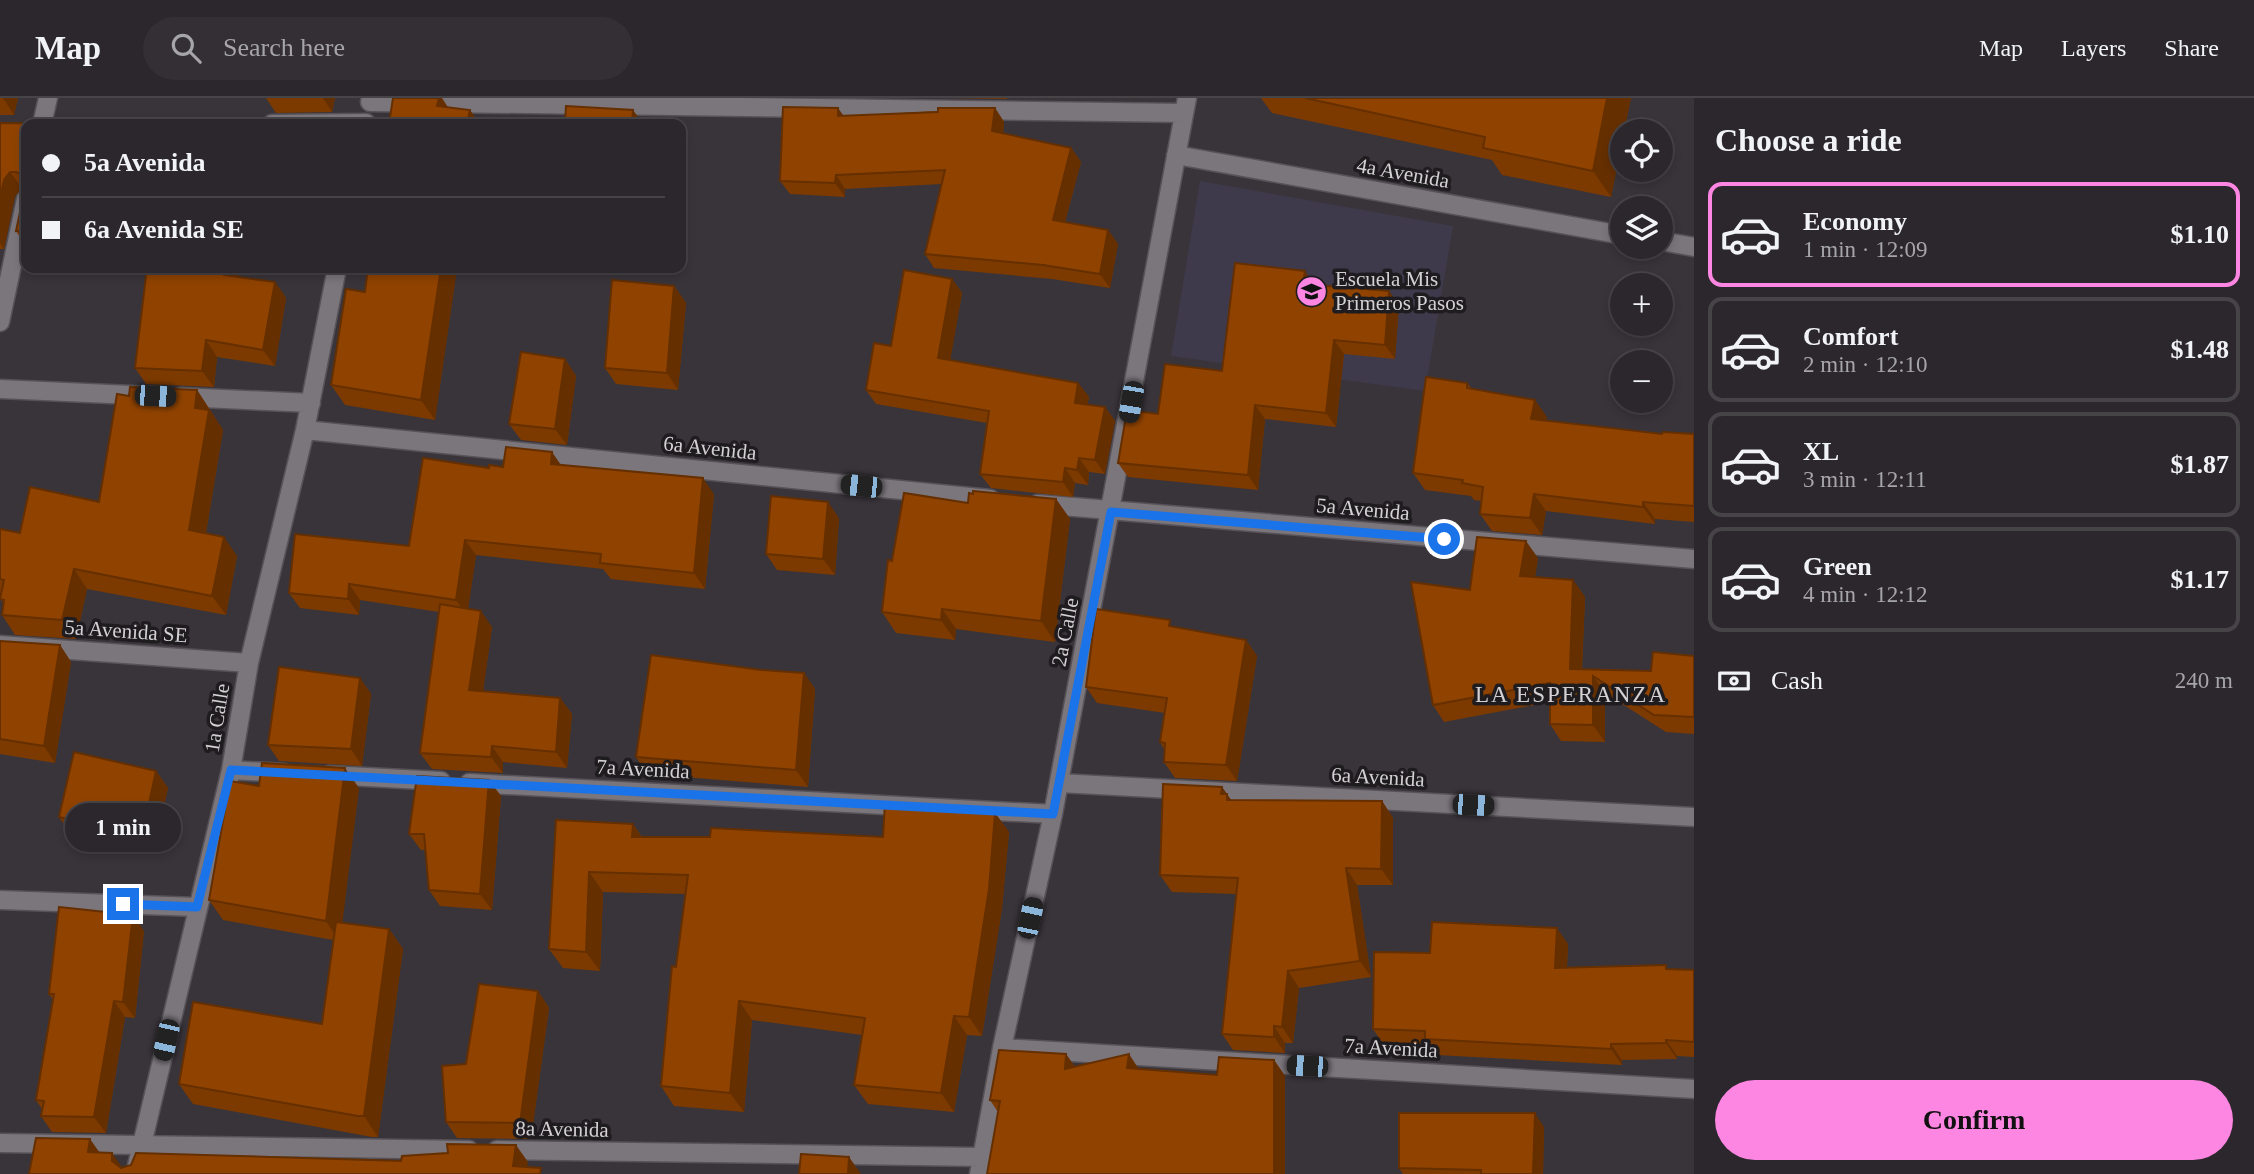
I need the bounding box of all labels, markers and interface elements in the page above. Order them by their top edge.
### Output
search box [143,17,633,80]
icon: search [167,29,205,67]
text: Map [35,30,101,66]
text: Search here [223,33,345,62]
text: Map [1979,35,2023,61]
text: Layers [2061,35,2126,61]
text: Share [2164,35,2219,61]
map controls [1610,119,1673,413]
button: locate [1610,119,1673,182]
text: Choose a ride [1715,122,1902,158]
text: 5a Avenida [84,148,206,177]
street label: 4a Avenida [1355,153,1452,193]
button: layers [1610,196,1673,259]
icon: car [1719,203,1782,266]
text: Economy [1803,207,1907,236]
text: 6a Avenida SE [84,215,244,244]
text: $1.10 [2171,220,2229,249]
text: 1 min · 12:09 [1803,237,1928,262]
place label: Escuela Mis Primeros Pasos [1335,267,1464,315]
button: + [1610,273,1673,336]
school or university icon: Escuela Mis Primeros Pasos [1295,274,1329,308]
icon: car [1719,318,1782,381]
text: Comfort [1803,322,1898,351]
text: $1.48 [2171,335,2229,364]
button: − [1610,350,1673,413]
text: 2 min · 12:10 [1803,352,1928,377]
car [1118,379,1145,425]
car [134,384,177,408]
street label: 6a Avenida [662,431,758,465]
icon: car [1719,433,1782,496]
text: XL [1803,437,1839,466]
text: $1.87 [2171,450,2229,479]
text: 3 min · 12:11 [1803,467,1927,492]
car [840,473,883,499]
street label: 5a Avenida [1315,493,1411,525]
route start [1428,523,1460,555]
icon: car [1719,548,1782,611]
text: Green [1803,552,1872,581]
text: $1.17 [2171,565,2229,594]
text: 4 min · 12:12 [1803,582,1928,607]
street label: 2a Calle [1047,596,1083,668]
street label: 5a Avenida SE [64,615,188,647]
icon: cash [1715,662,1753,700]
text: Cash [1771,666,1823,695]
text: 240 m [2175,668,2233,693]
street label: 1a Calle [200,682,234,754]
district label: LA ESPERANZA [1475,682,1667,707]
street label: 7a Avenida [596,755,691,783]
street label: 6a Avenida [1331,763,1426,791]
car [1452,793,1495,817]
callout: 1 min [65,802,181,852]
text: 1 min [95,815,151,840]
route end [107,888,139,920]
car [1016,895,1045,941]
car [152,1017,181,1063]
street label: 7a Avenida [1344,1034,1439,1062]
car [1286,1054,1329,1078]
button: Confirm [1715,1080,2233,1160]
street label: 8a Avenida [515,1116,610,1142]

